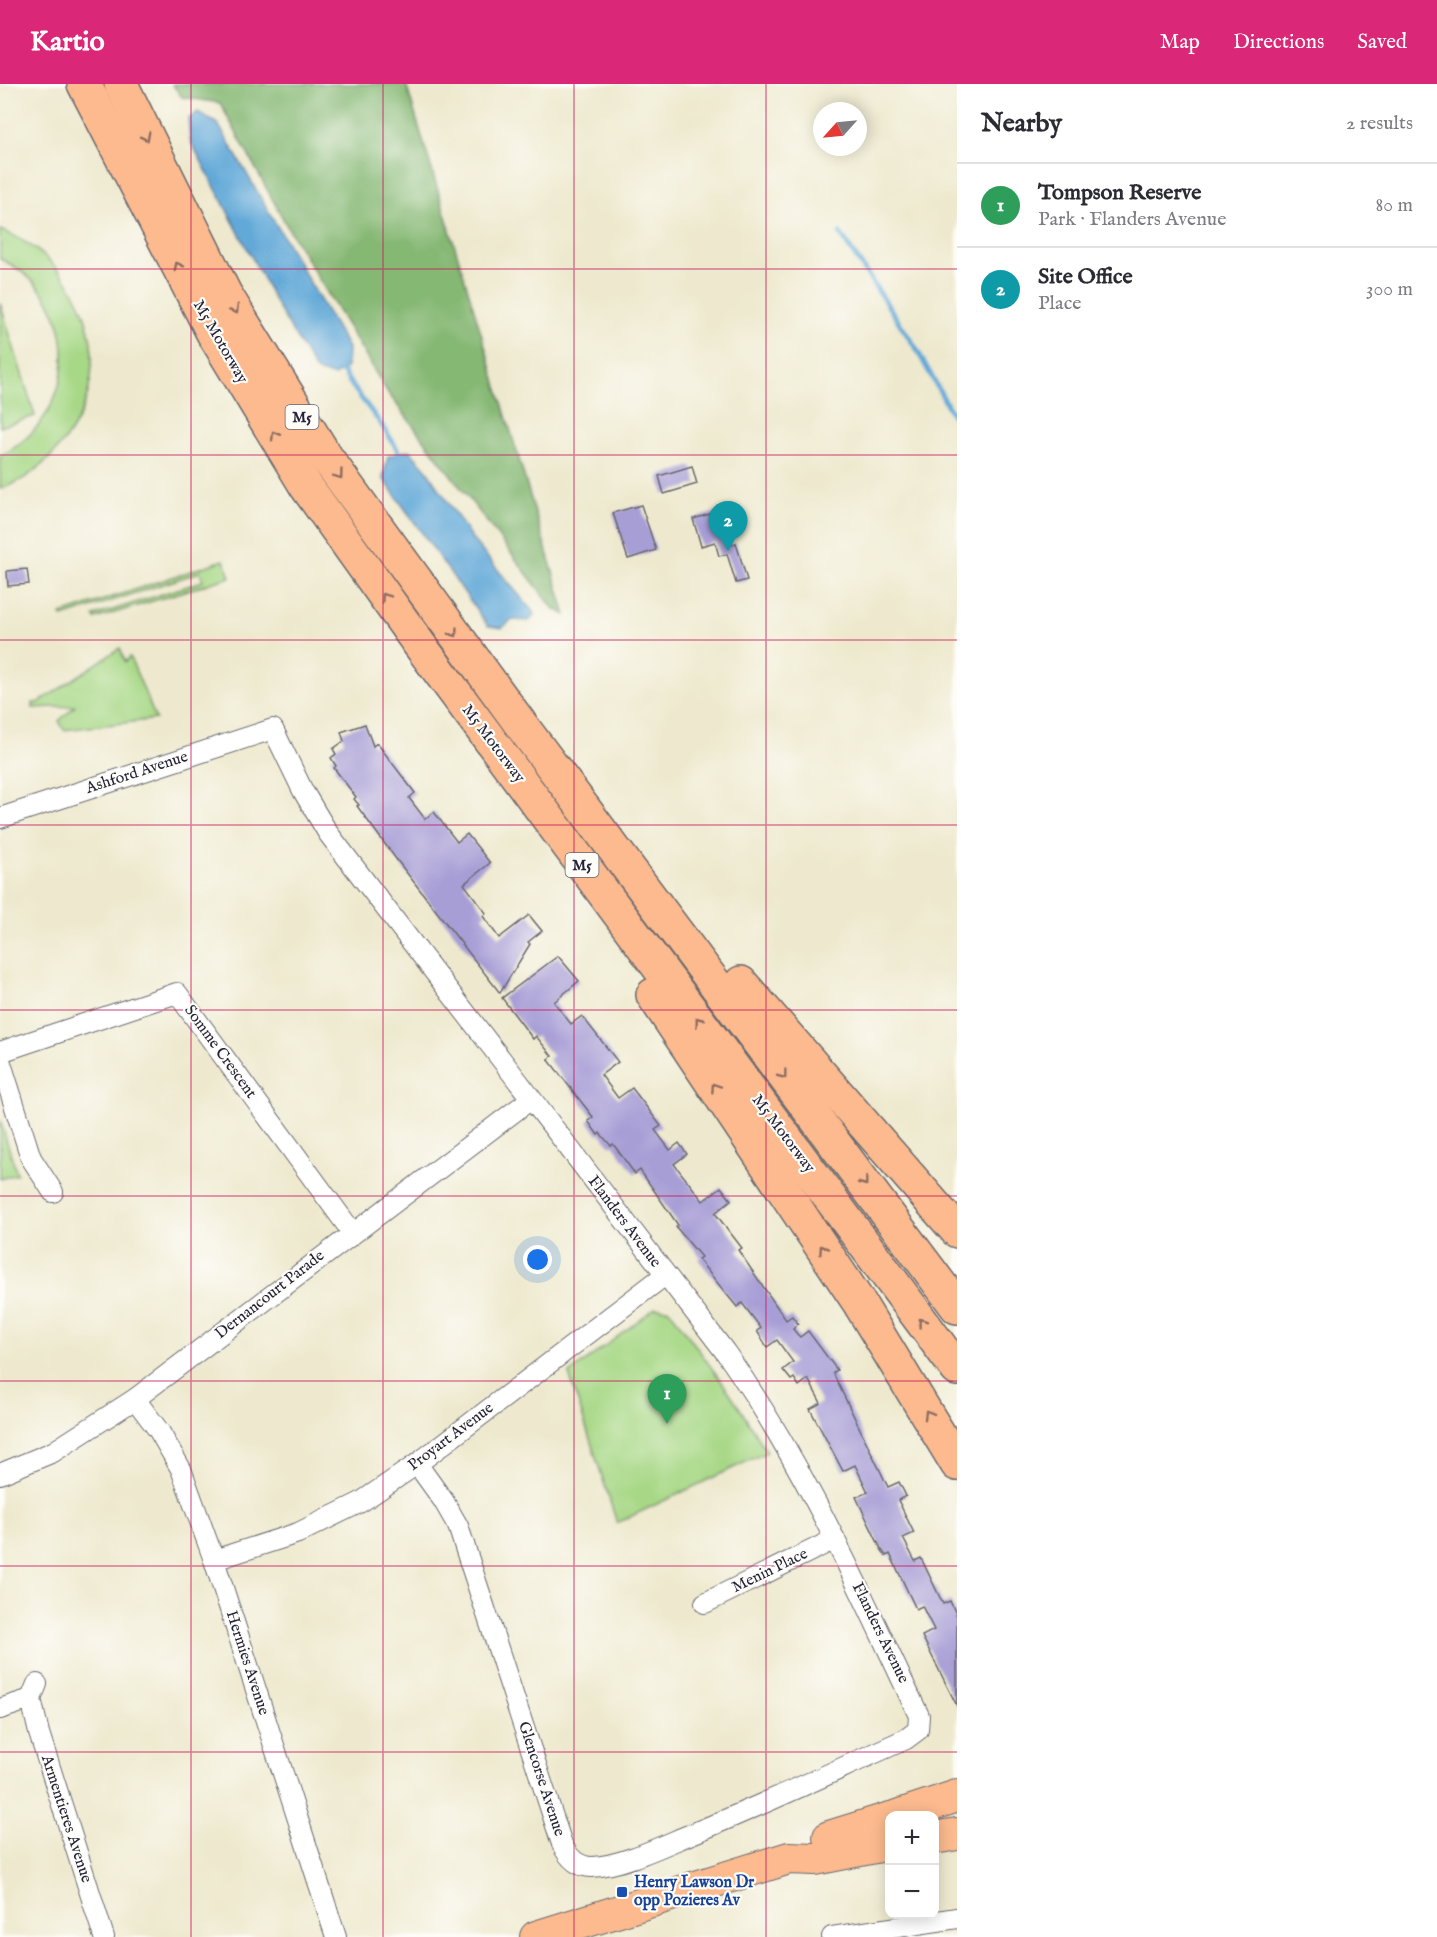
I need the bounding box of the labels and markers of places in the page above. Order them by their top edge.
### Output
pin: 2 [708,502,748,551]
pin: 1 [648,1374,686,1424]
place label: Henry Lawson Dr opp Pozieres Av [634,1873,754,1911]
marker: Henry Lawson Dr opp Pozieres Av [615,1885,629,1899]

